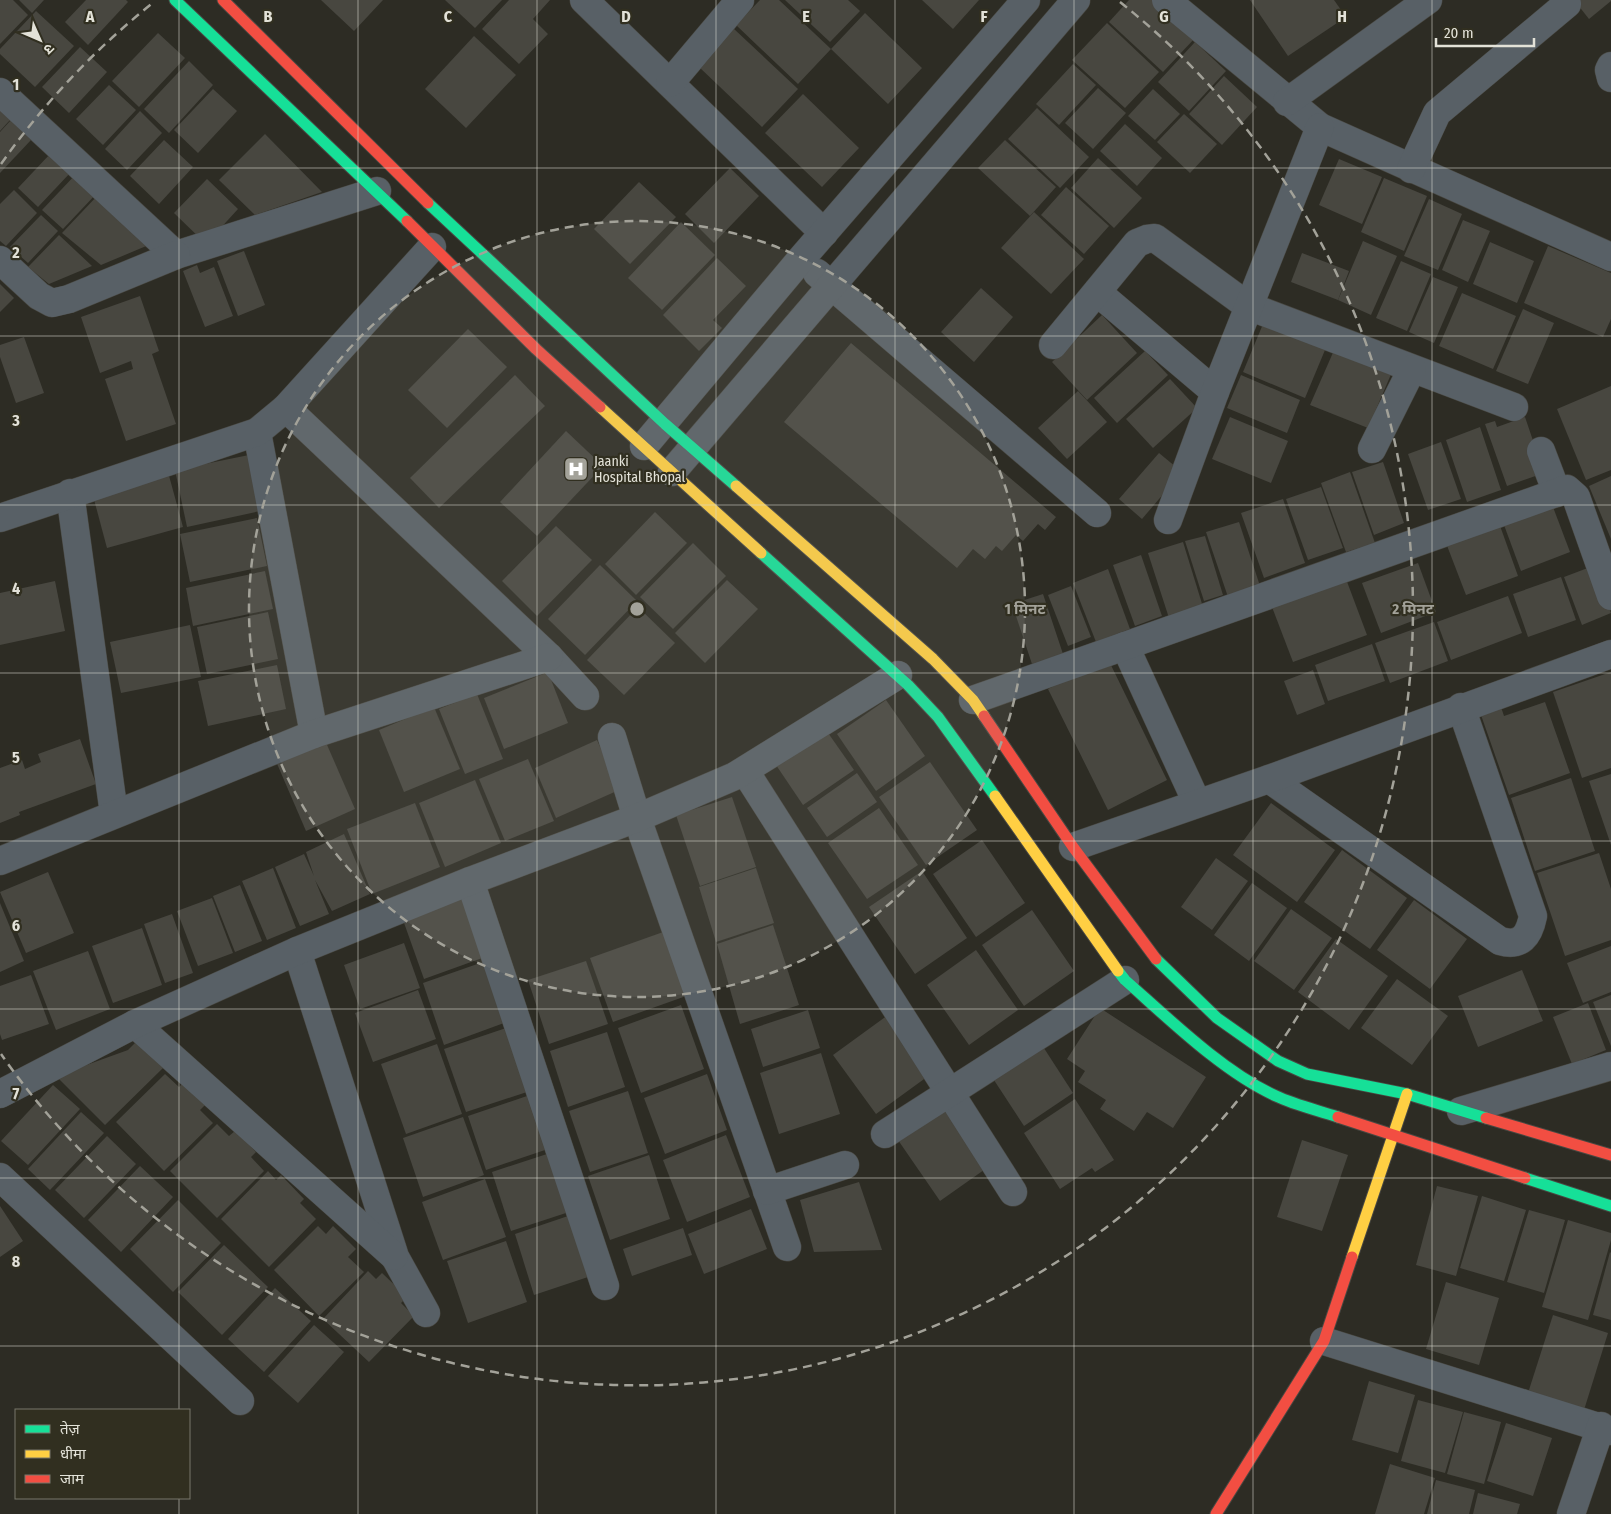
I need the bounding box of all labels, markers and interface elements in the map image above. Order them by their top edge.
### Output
text: A [85,7,95,26]
text: B [264,7,273,26]
text: C [444,7,453,26]
text: D [621,7,631,26]
text: E [802,7,810,26]
text: F [980,7,988,26]
text: G [1159,7,1169,26]
text: H [1337,7,1347,26]
north arrow [15,15,65,65]
scale bar [1436,15,1534,47]
text: 20 m [1444,24,1474,42]
text: उ [39,40,58,58]
text: 1 [13,75,19,94]
text: 2 [11,243,20,262]
text: 3 [11,411,20,430]
place label: Jaanki Hospital Bhopal [594,453,685,486]
hospital icon: Jaanki Hospital Bhopal [563,456,589,482]
text: 4 [12,579,20,598]
centre of rings [628,600,646,618]
text: 1 मिनट [1005,600,1046,618]
text: 2 मिनट [1391,600,1435,618]
text: 5 [12,748,20,767]
text: 6 [12,916,20,935]
text: 7 [13,1084,20,1103]
text: 8 [12,1252,21,1271]
legend [15,1409,190,1499]
text: तेज़ [60,1420,81,1438]
text: धीमा [60,1445,87,1463]
text: जाम [60,1470,85,1488]

